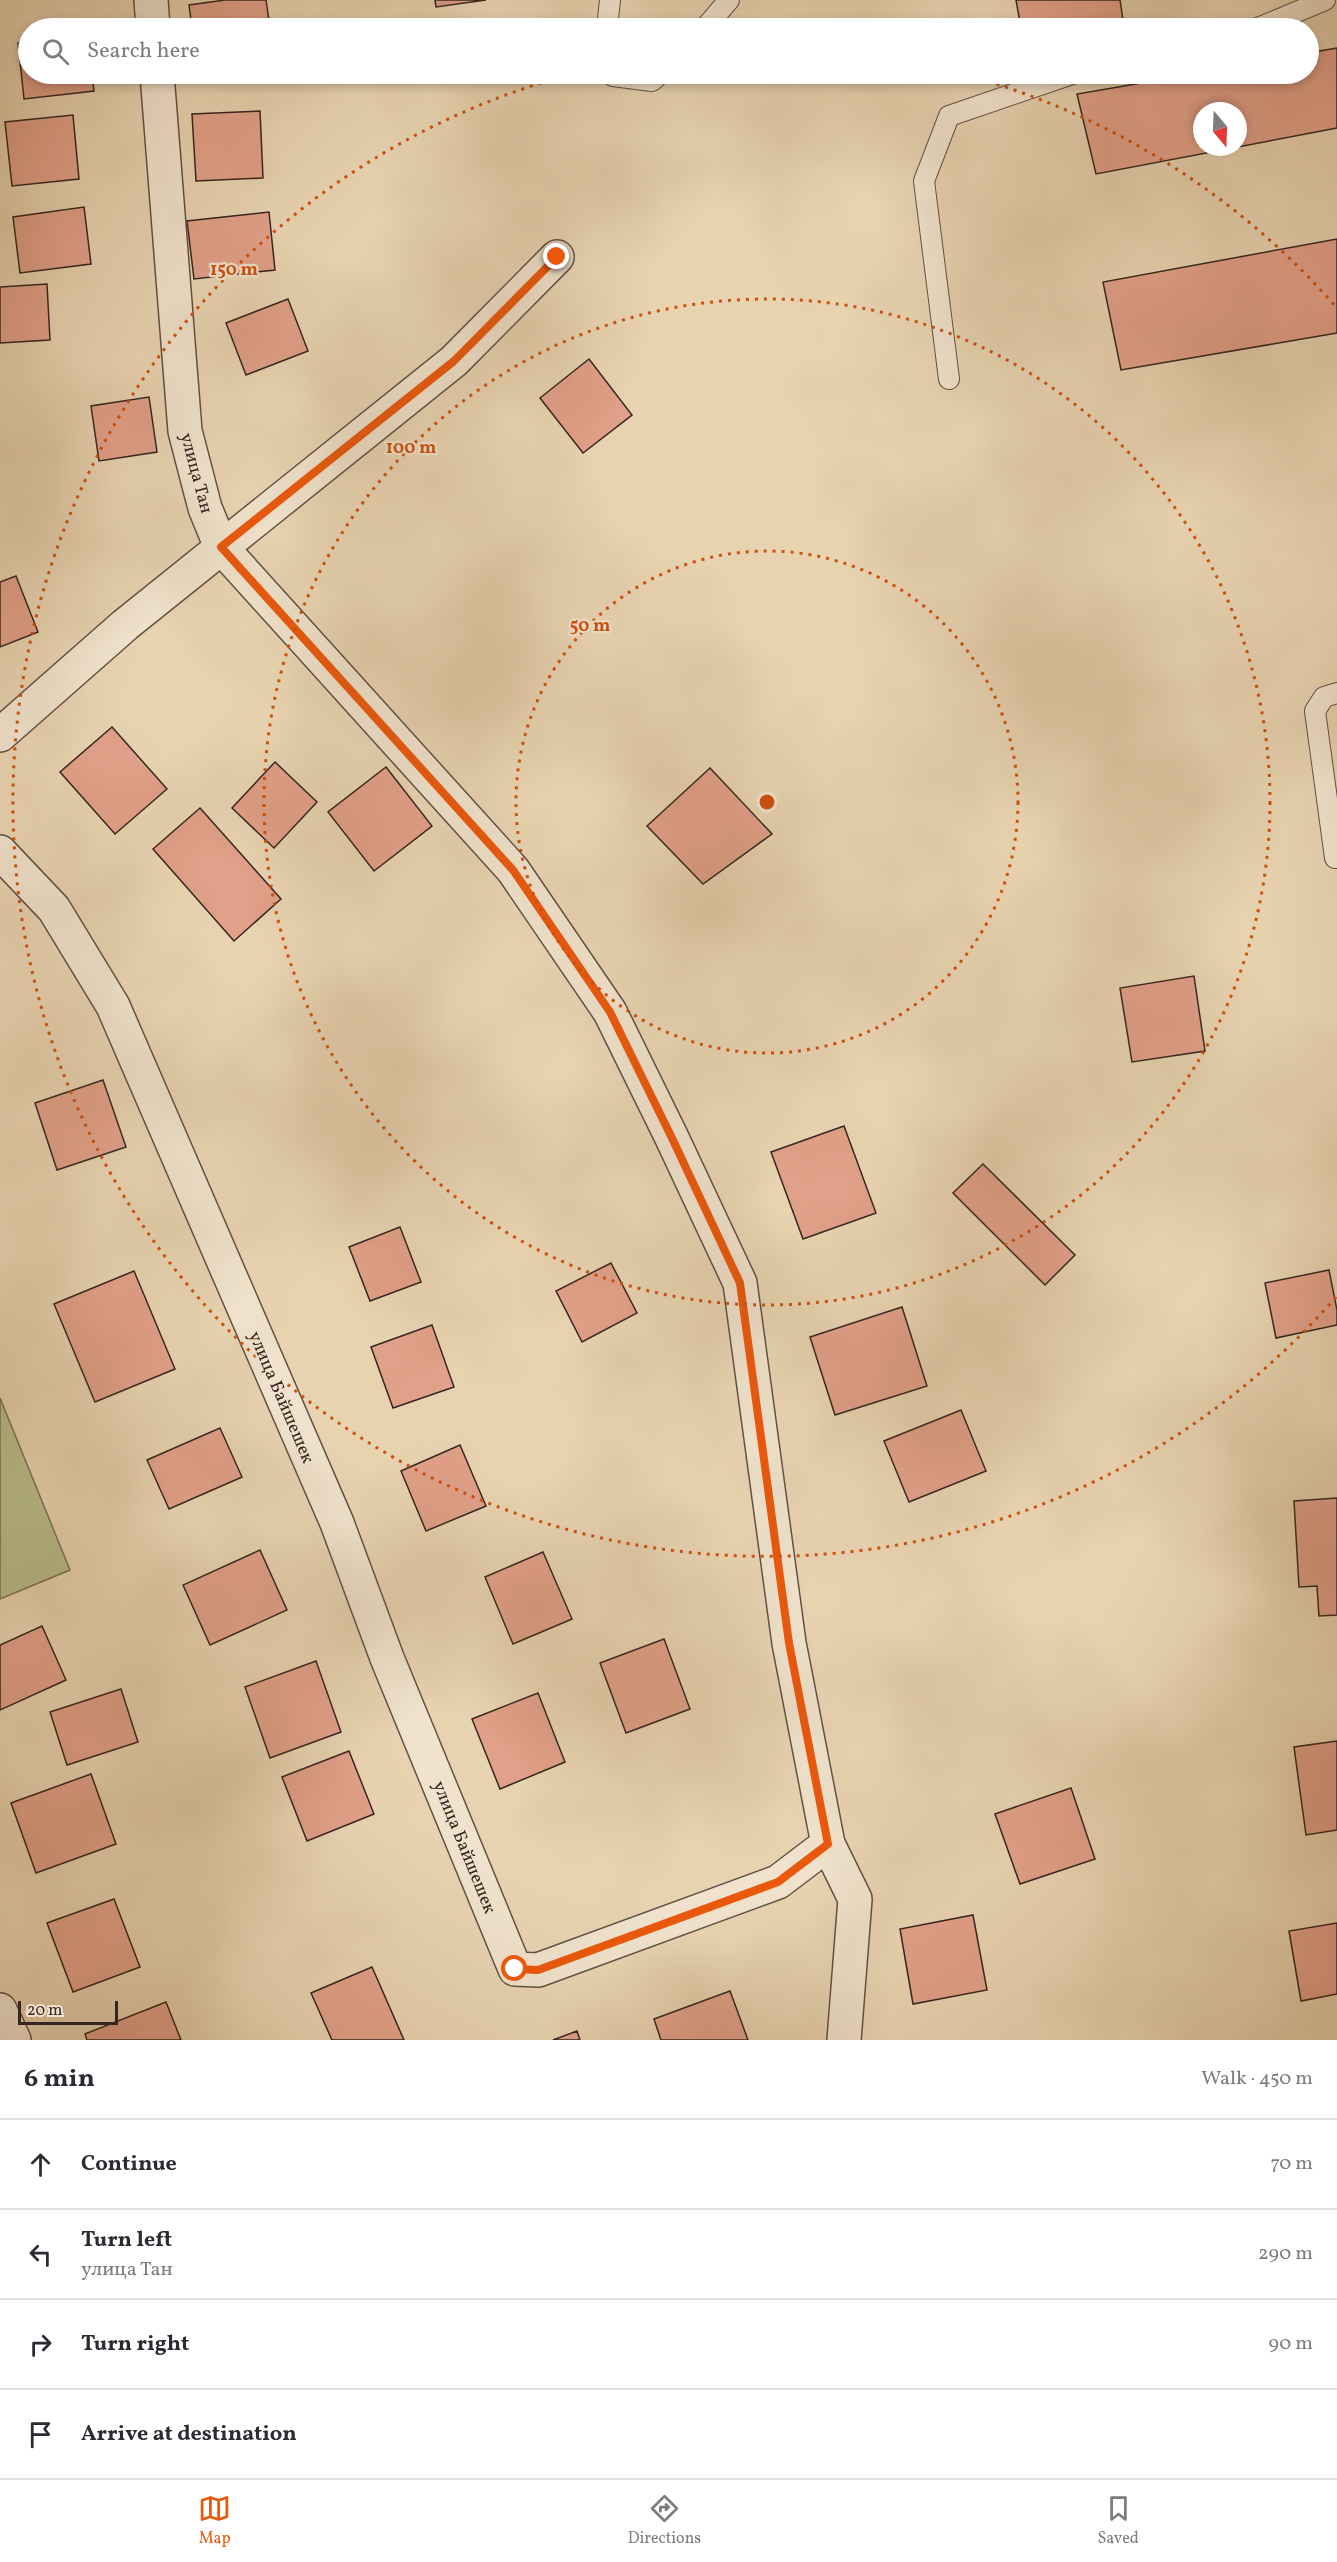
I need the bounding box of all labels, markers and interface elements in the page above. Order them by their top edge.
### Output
search box [18,18,1319,84]
icon: search [39,35,72,68]
text: Search here [87,36,200,67]
north arrow [1193,102,1247,156]
route end [543,243,569,269]
text: 150 m [210,258,258,283]
street label: улица Тан [173,430,218,517]
text: 100 m [386,436,436,461]
text: 50 m [570,614,610,639]
centre of rings [757,792,777,812]
street label: улица Байшешек [242,1328,320,1468]
street label: улица Байшешек [426,1777,502,1918]
route start [501,1955,527,1981]
scale bar [18,1998,118,2026]
text: 20 m [27,2000,62,2022]
text: 6 min [24,2061,95,2097]
text: Walk · 450 m [1201,2065,1313,2093]
icon: ahead [24,2148,57,2181]
text: Continue [81,2149,177,2180]
text: 70 m [1270,2150,1313,2178]
text: Turn left [81,2225,172,2256]
icon: left [24,2238,57,2271]
text: 290 m [1258,2240,1313,2268]
text: улица Тан [81,2256,173,2284]
icon: right [24,2328,57,2361]
text: Turn right [81,2329,189,2360]
text: 90 m [1269,2330,1313,2358]
icon: arrive [24,2418,57,2451]
text: Arrive at destination [81,2419,297,2450]
tab: Map [198,2492,231,2550]
tab: Directions [628,2492,701,2550]
tab: Saved [1098,2492,1139,2550]

